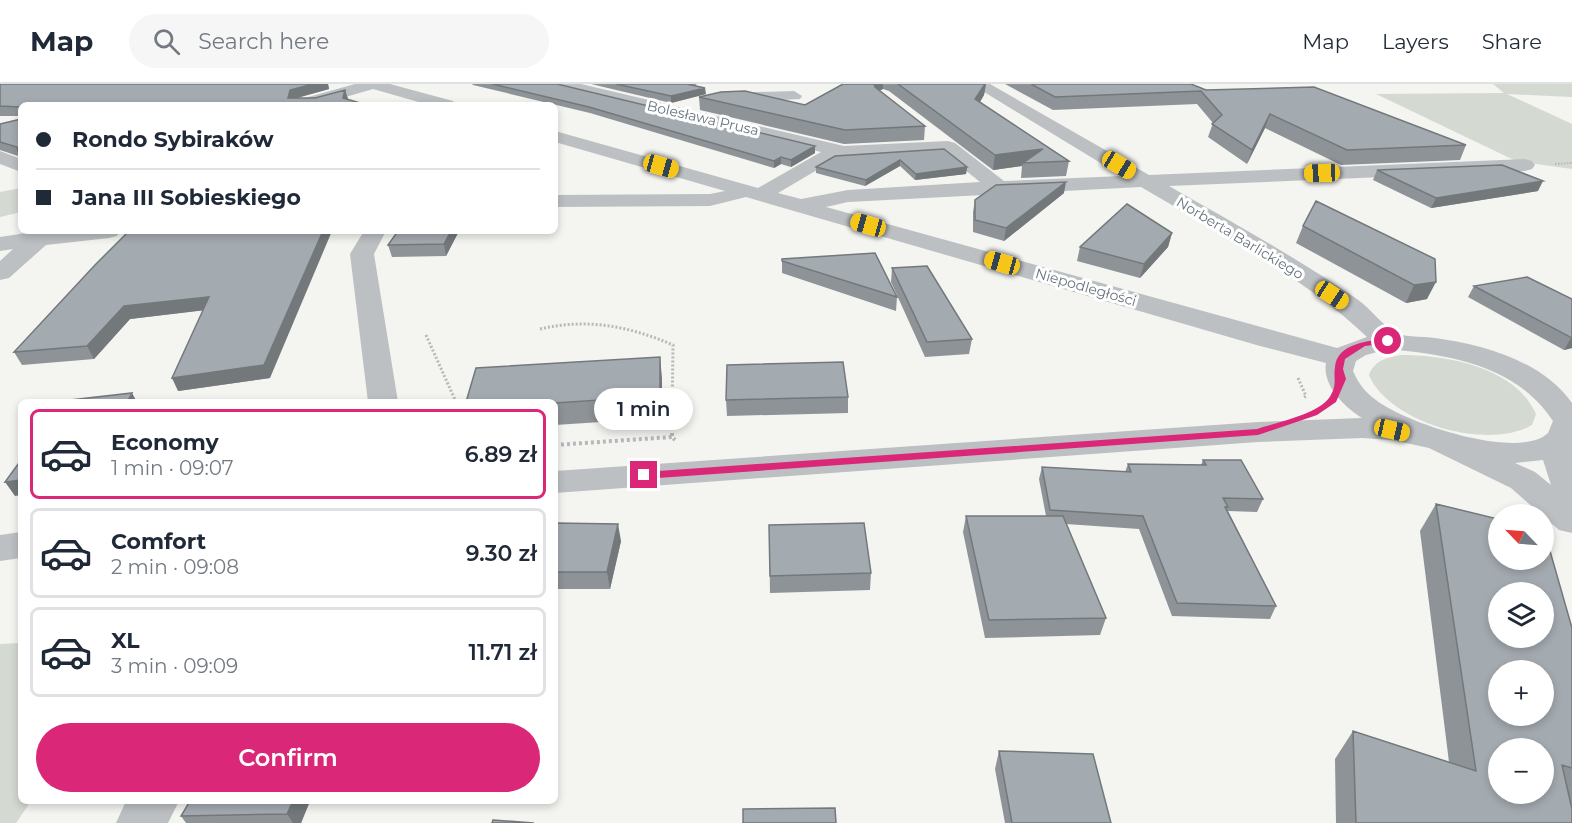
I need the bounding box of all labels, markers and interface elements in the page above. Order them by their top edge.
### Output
search box [129,14,549,68]
text: Map [30,24,93,58]
icon: search [150,25,183,58]
text: Search here [198,28,329,55]
text: Map [1302,29,1349,54]
text: Layers [1382,29,1449,54]
text: Share [1482,29,1542,54]
street label: Bolesława Prusa [645,96,761,140]
text: Rondo Sybiraków [72,126,274,153]
car [1099,148,1139,182]
car [641,152,681,180]
car [1304,163,1340,183]
text: Jana III Sobieskiego [72,184,301,211]
street label: Norberta Barlickiego [1173,193,1307,283]
car [848,211,888,239]
car [982,249,1022,277]
street label: Niepodległości [1033,264,1139,310]
car [1312,278,1352,312]
route start [1374,327,1401,354]
callout: 1 min [594,388,694,430]
text: 1 min [617,397,670,421]
car [1372,417,1412,443]
icon: car [39,427,93,481]
text: Economy [111,429,219,456]
text: 6.89 zł [465,441,537,468]
text: 1 min · 09:07 [111,456,234,480]
route end [630,461,657,488]
north arrow [1488,504,1554,570]
map controls [1488,504,1554,804]
icon: car [39,526,93,580]
text: Comfort [111,528,206,555]
text: 9.30 zł [466,540,537,567]
text: 2 min · 09:08 [111,555,239,579]
button: layers [1488,582,1554,648]
icon: car [39,625,93,679]
text: XL [111,627,140,654]
text: 11.71 zł [469,639,537,666]
text: 3 min · 09:09 [111,654,238,678]
button: + [1488,660,1554,726]
button: Confirm [36,723,540,792]
button: − [1488,738,1554,804]

